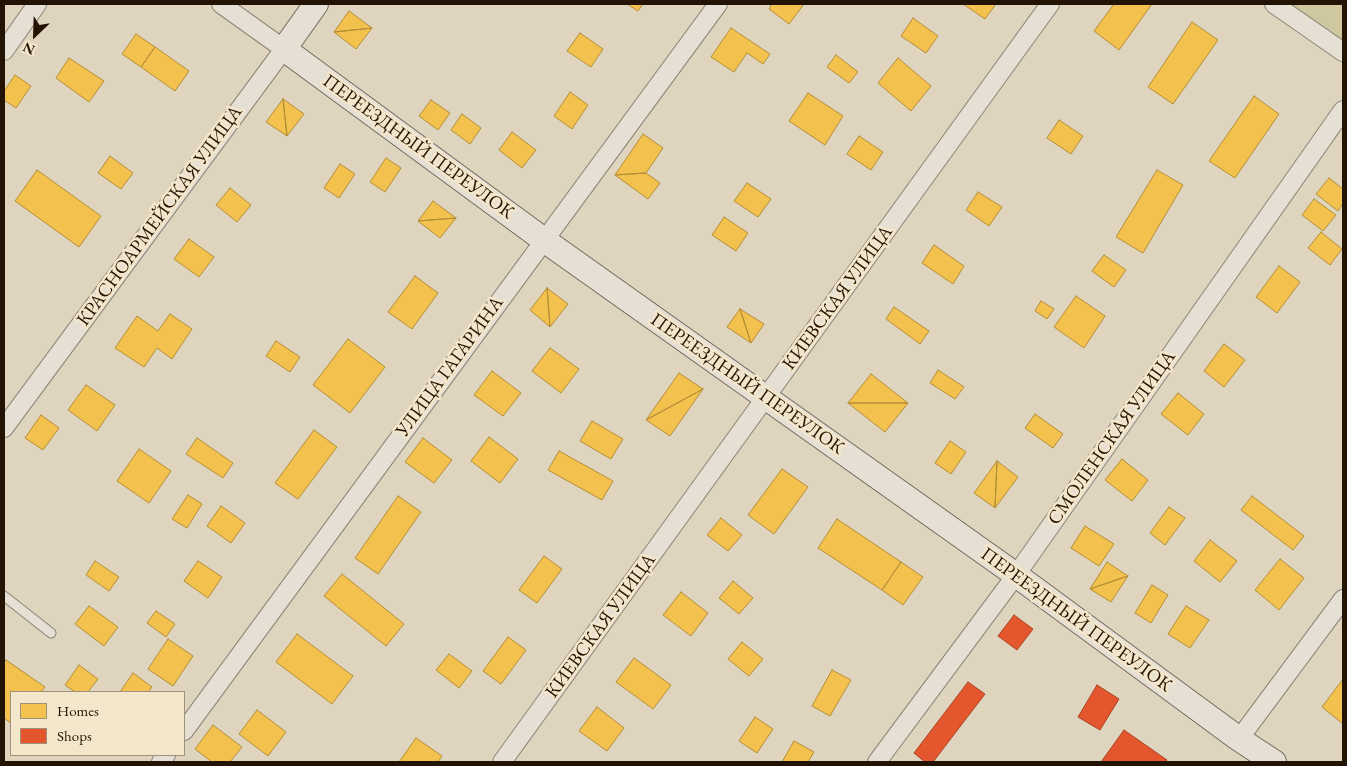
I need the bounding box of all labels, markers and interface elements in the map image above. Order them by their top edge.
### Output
north arrow [10,10,60,60]
text: N [20,38,38,59]
street label: ПЕРЕЕЗДНЫЙ ПЕРЕУЛОК [318,70,518,224]
street label: КРАСНОАРМЕЙСКАЯ УЛИЦА [72,101,248,331]
street label: КИЕВСКАЯ УЛИЦА [778,221,898,375]
street label: УЛИЦА ГАГАРИНА [391,292,509,442]
street label: ПЕРЕЕЗДНЫЙ ПЕРЕУЛОК [646,308,848,460]
street label: СМОЛЕНСКАЯ УЛИЦА [1043,346,1181,530]
street label: ПЕРЕЕЗДНЫЙ ПЕРЕУЛОК [976,543,1176,697]
street label: КИЕВСКАЯ УЛИЦА [541,549,661,703]
legend [10,691,185,756]
text: Homes [57,701,99,720]
text: Shops [57,726,92,745]

